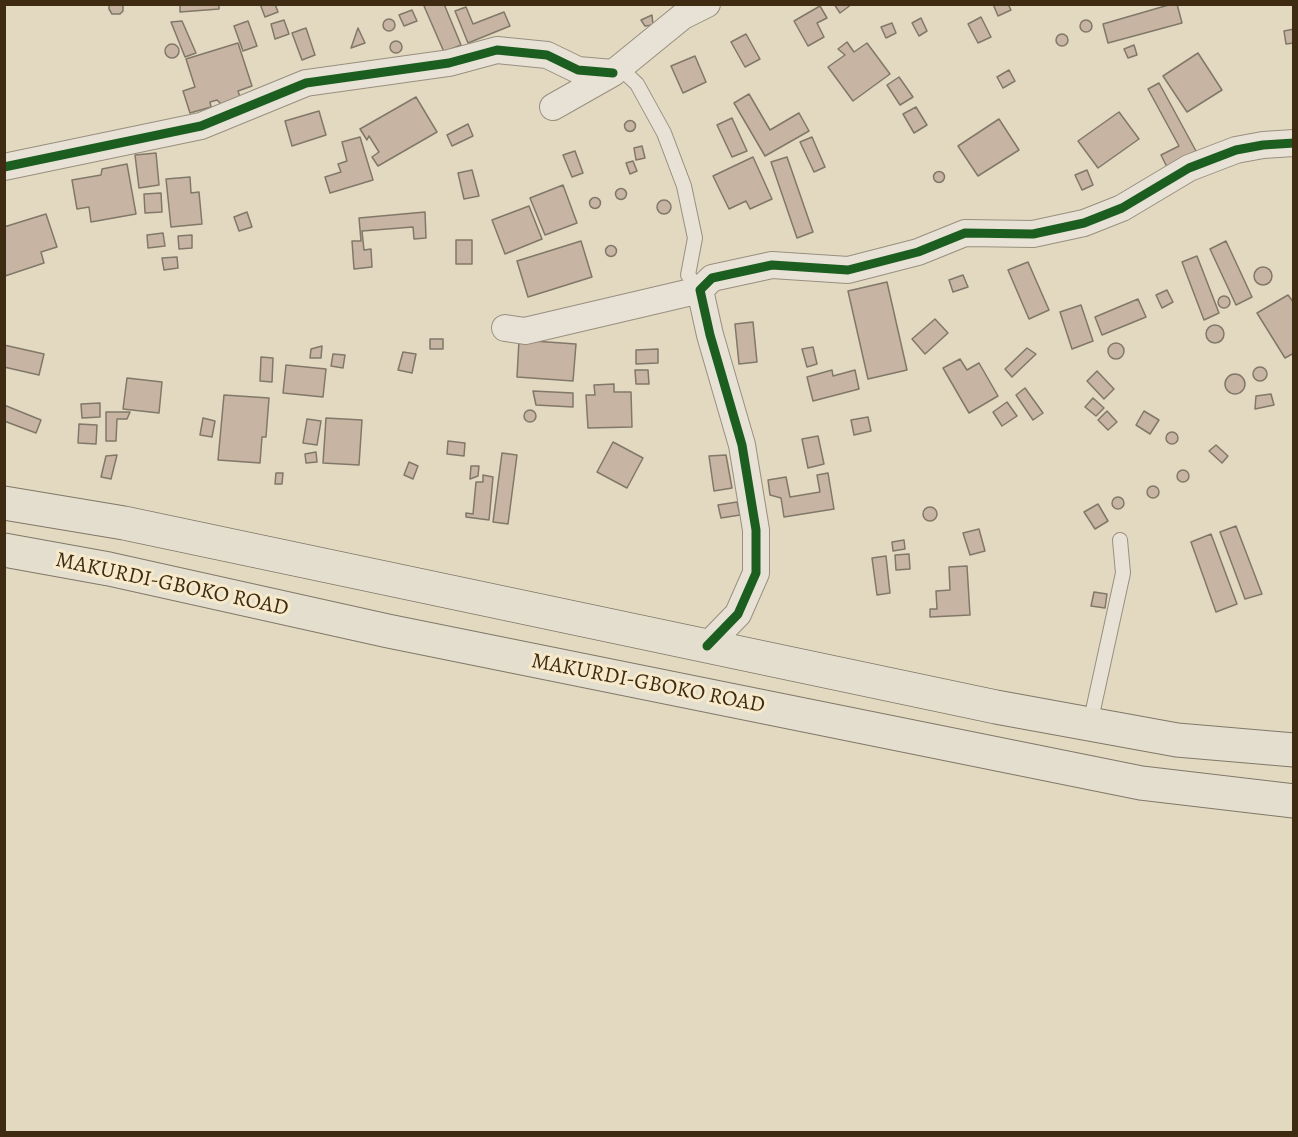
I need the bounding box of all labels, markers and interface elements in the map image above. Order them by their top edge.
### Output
street label: MAKURDI-GBOKO ROAD [53,547,291,623]
street label: MAKURDI-GBOKO ROAD [529,648,767,720]

